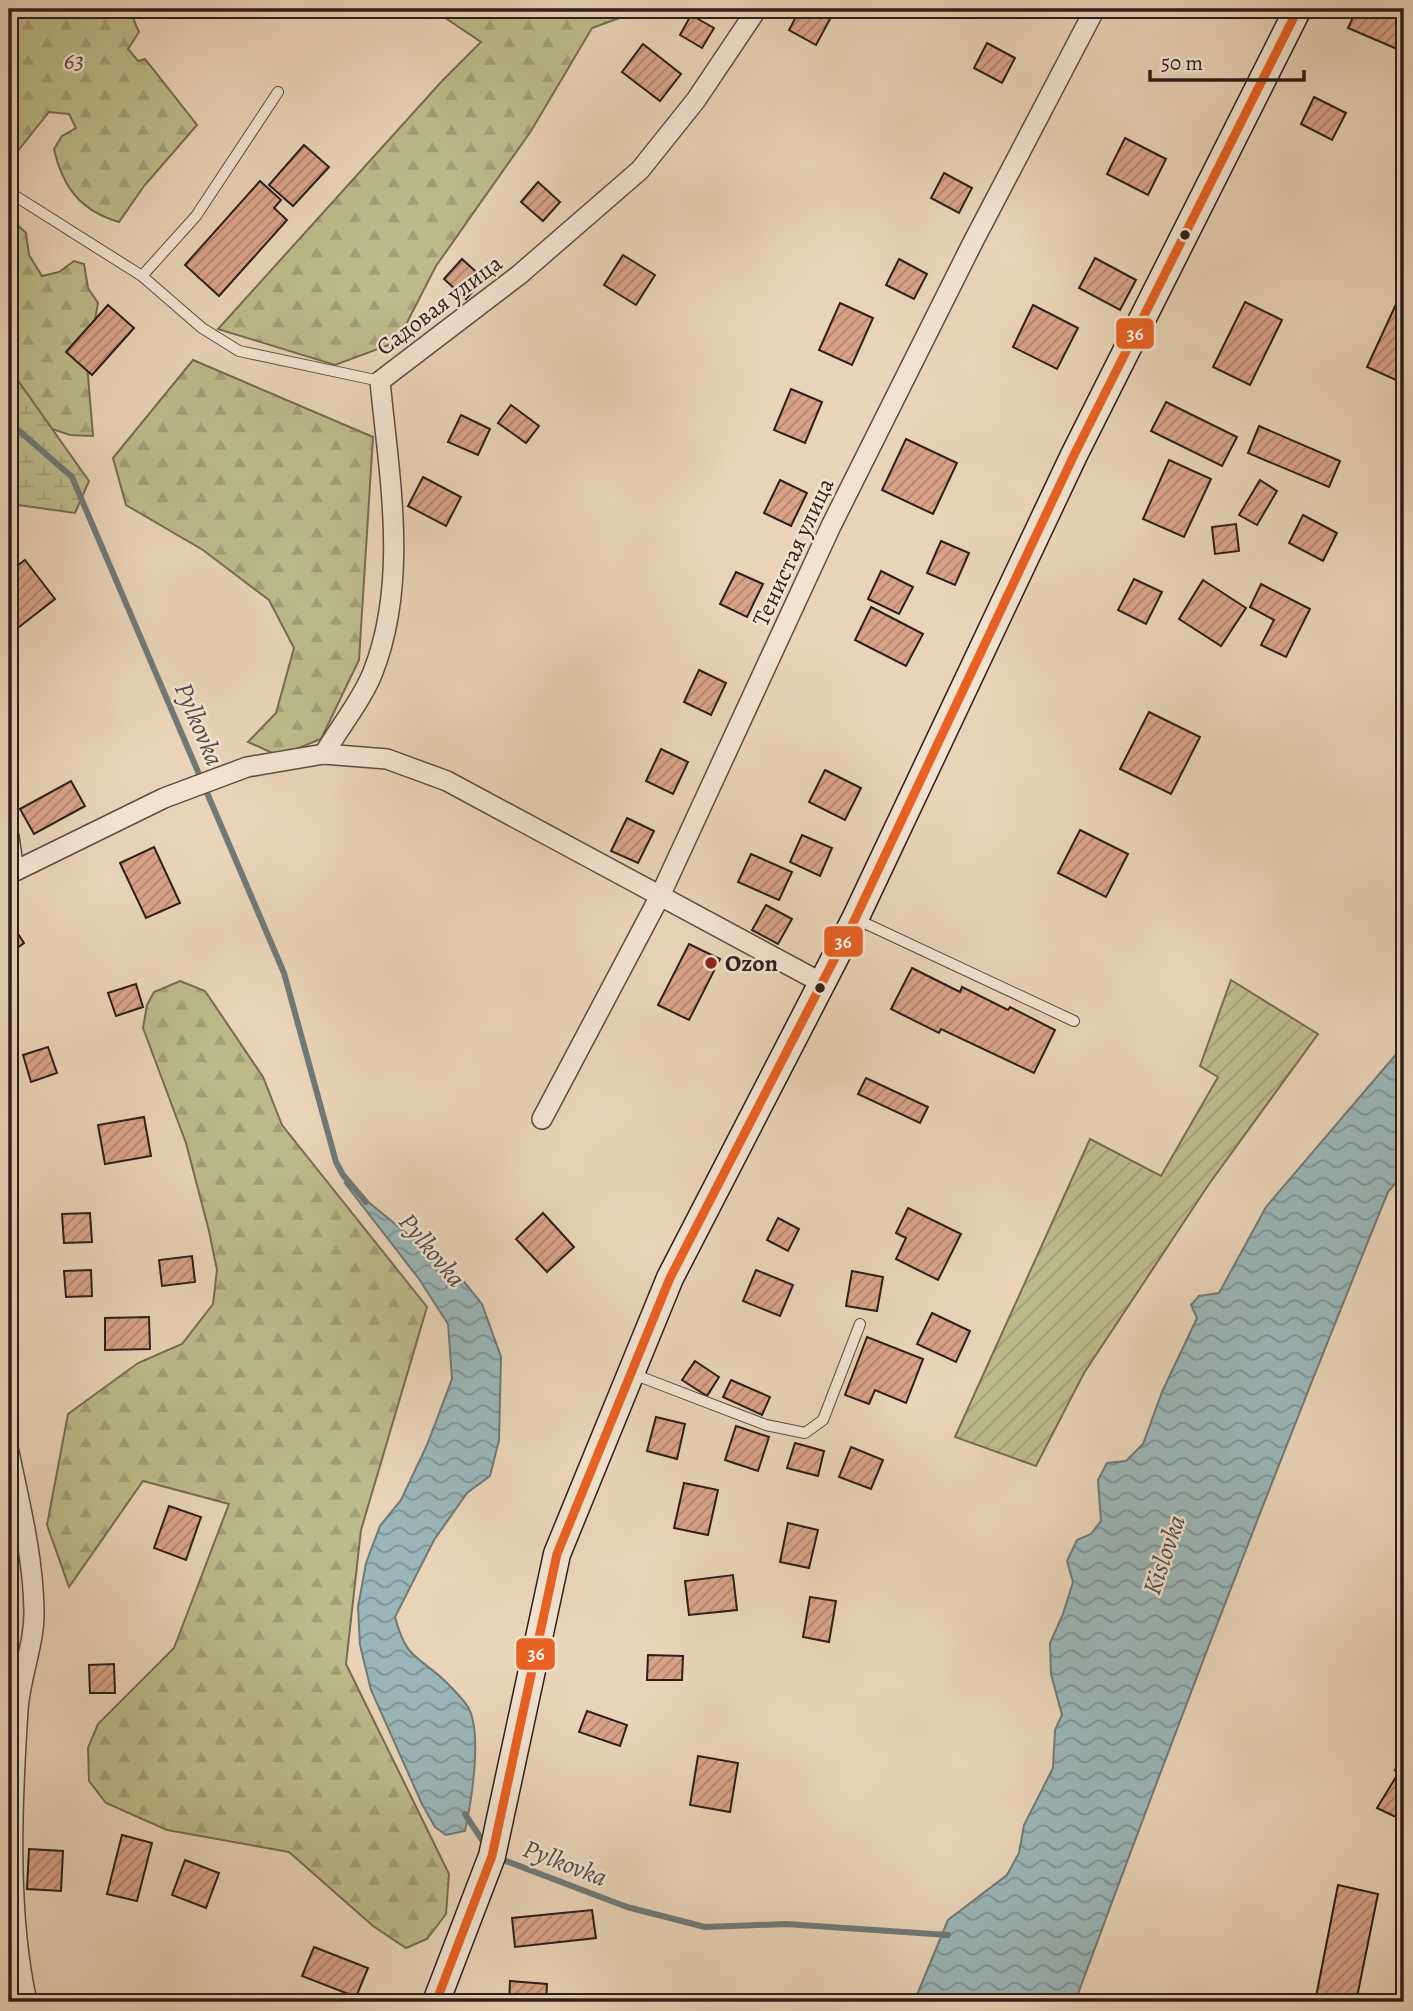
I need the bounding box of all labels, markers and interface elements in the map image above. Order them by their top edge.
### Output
scale bar [1150,38,1304,82]
park label: 63 [64,45,84,77]
text: 50 m [1161,49,1203,77]
unlabelled marker [1178,228,1192,242]
street label: Садовая улица [369,247,509,363]
line badge: 36 [1115,317,1155,350]
text: 36 [1126,321,1144,347]
street label: Тенистая улица [745,473,841,631]
water label: Pylkovka [166,677,232,771]
line badge: 36 [823,925,864,958]
text: 36 [834,929,852,955]
place label: Ozon [725,947,779,979]
marker: Ozon [703,955,719,971]
unlabelled marker [813,981,827,995]
water label: Pylkovka [391,1205,473,1295]
water label: Kislovka [1134,1511,1194,1599]
line badge: 36 [515,1637,556,1671]
text: 36 [527,1641,545,1667]
water label: Pylkovka [518,1831,612,1895]

